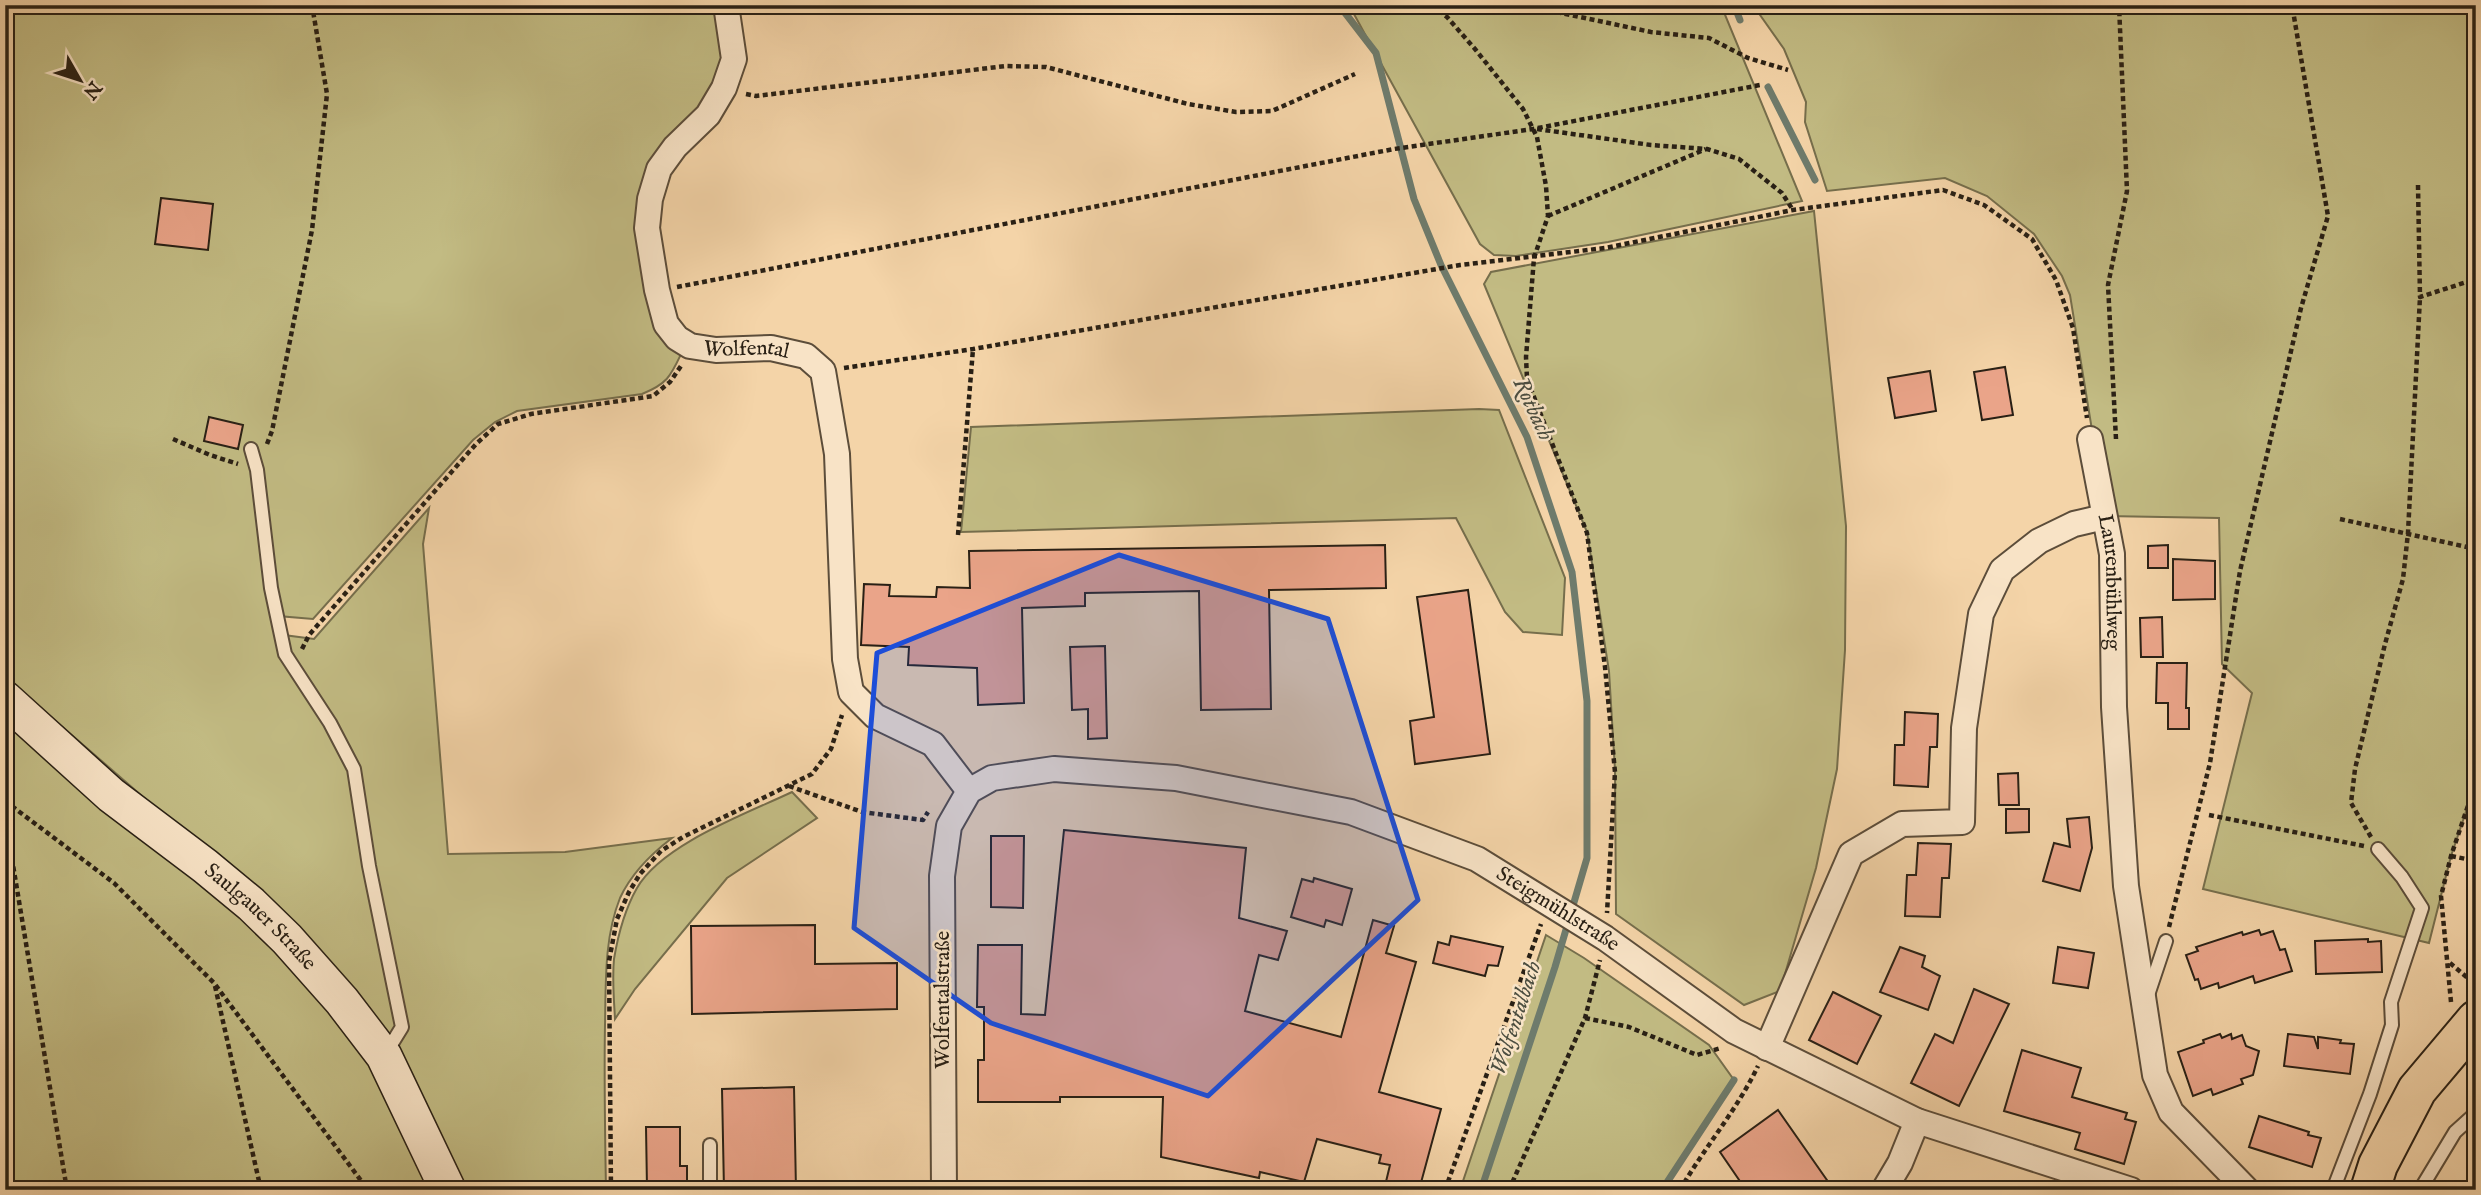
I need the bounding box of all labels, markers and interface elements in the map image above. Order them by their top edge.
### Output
north arrow [46,46,116,116]
text: N [77,75,107,104]
street label: Wolfental [701,334,792,365]
water label: Rotbach [1506,373,1560,446]
street label: Laurenbühlweg [2091,512,2127,651]
street label: Saulgauer Straße [198,857,322,977]
street label: Steigmühlstraße [1491,861,1625,958]
street label: Wolfentalstraße [930,931,957,1069]
water label: Wolfentalbach [1484,957,1548,1078]

